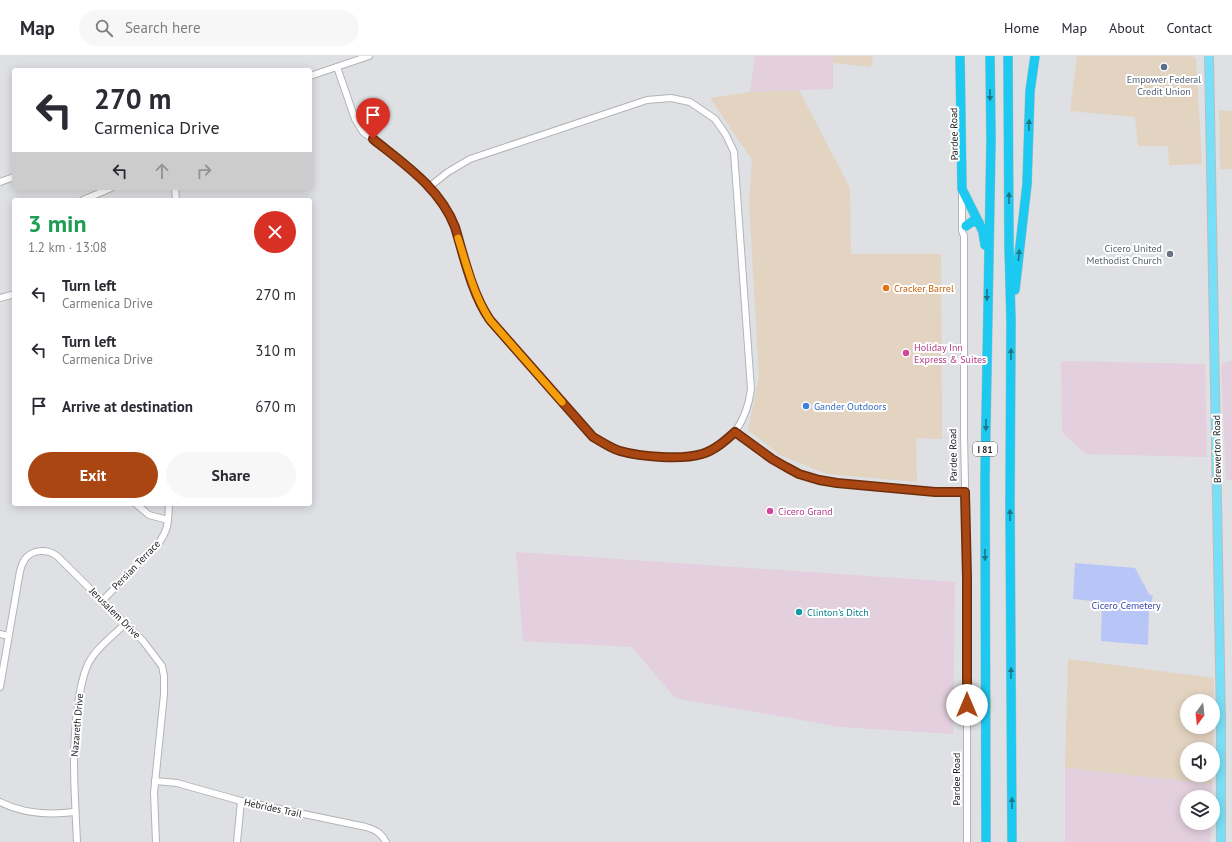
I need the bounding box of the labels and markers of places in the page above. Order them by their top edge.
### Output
marker: Empower Federal Credit Union [1159,62,1169,72]
place label: Empower Federal Credit Union [1127,73,1201,98]
pin [356,98,390,139]
place label: Cicero United Methodist Church [1087,242,1162,267]
marker: Cicero United Methodist Church [1165,249,1175,259]
place label: Cracker Barrel [894,282,954,295]
marker: Cracker Barrel [881,283,891,293]
place label: Holiday Inn Express & Suites [914,341,986,366]
marker: Holiday Inn Express & Suites [901,348,911,358]
place label: Gander Outdoors [814,400,886,413]
marker: Gander Outdoors [801,401,811,411]
place label: Cicero Grand [778,505,833,518]
marker: Cicero Grand [765,506,775,516]
place label: Clinton's Ditch [807,606,869,619]
marker: Clinton's Ditch [794,607,804,617]

